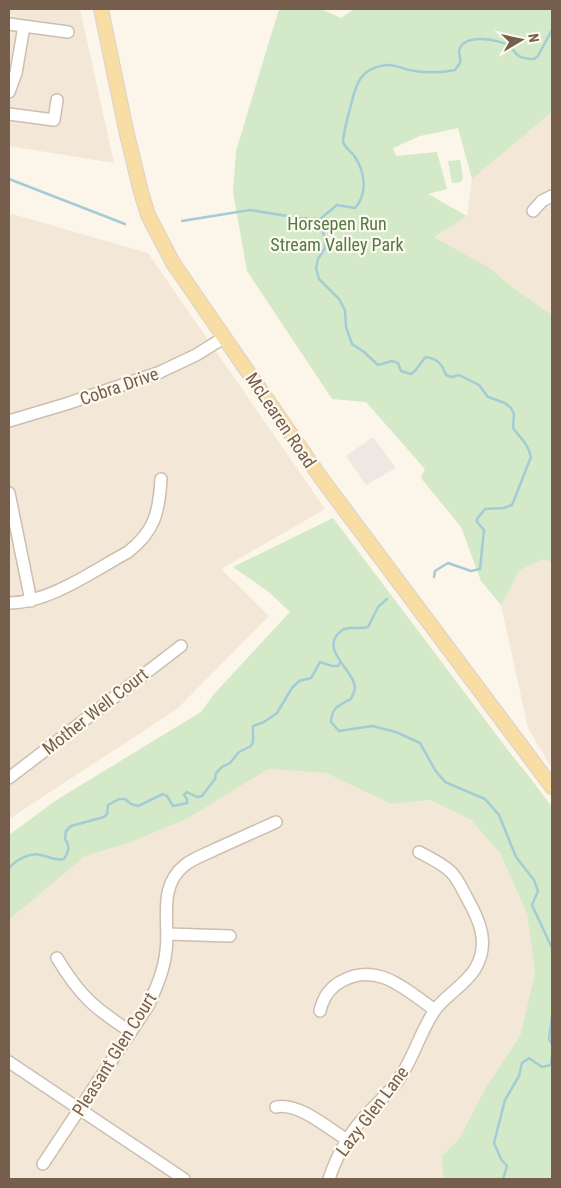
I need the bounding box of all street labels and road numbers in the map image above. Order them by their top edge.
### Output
street label: Cobra Drive [77,363,161,409]
street label: McLearen Road [241,368,321,472]
street label: Mother Well Court [38,663,152,759]
street label: Pleasant Glen Court [68,988,160,1120]
street label: Lazy Glen Lane [331,1062,413,1160]

